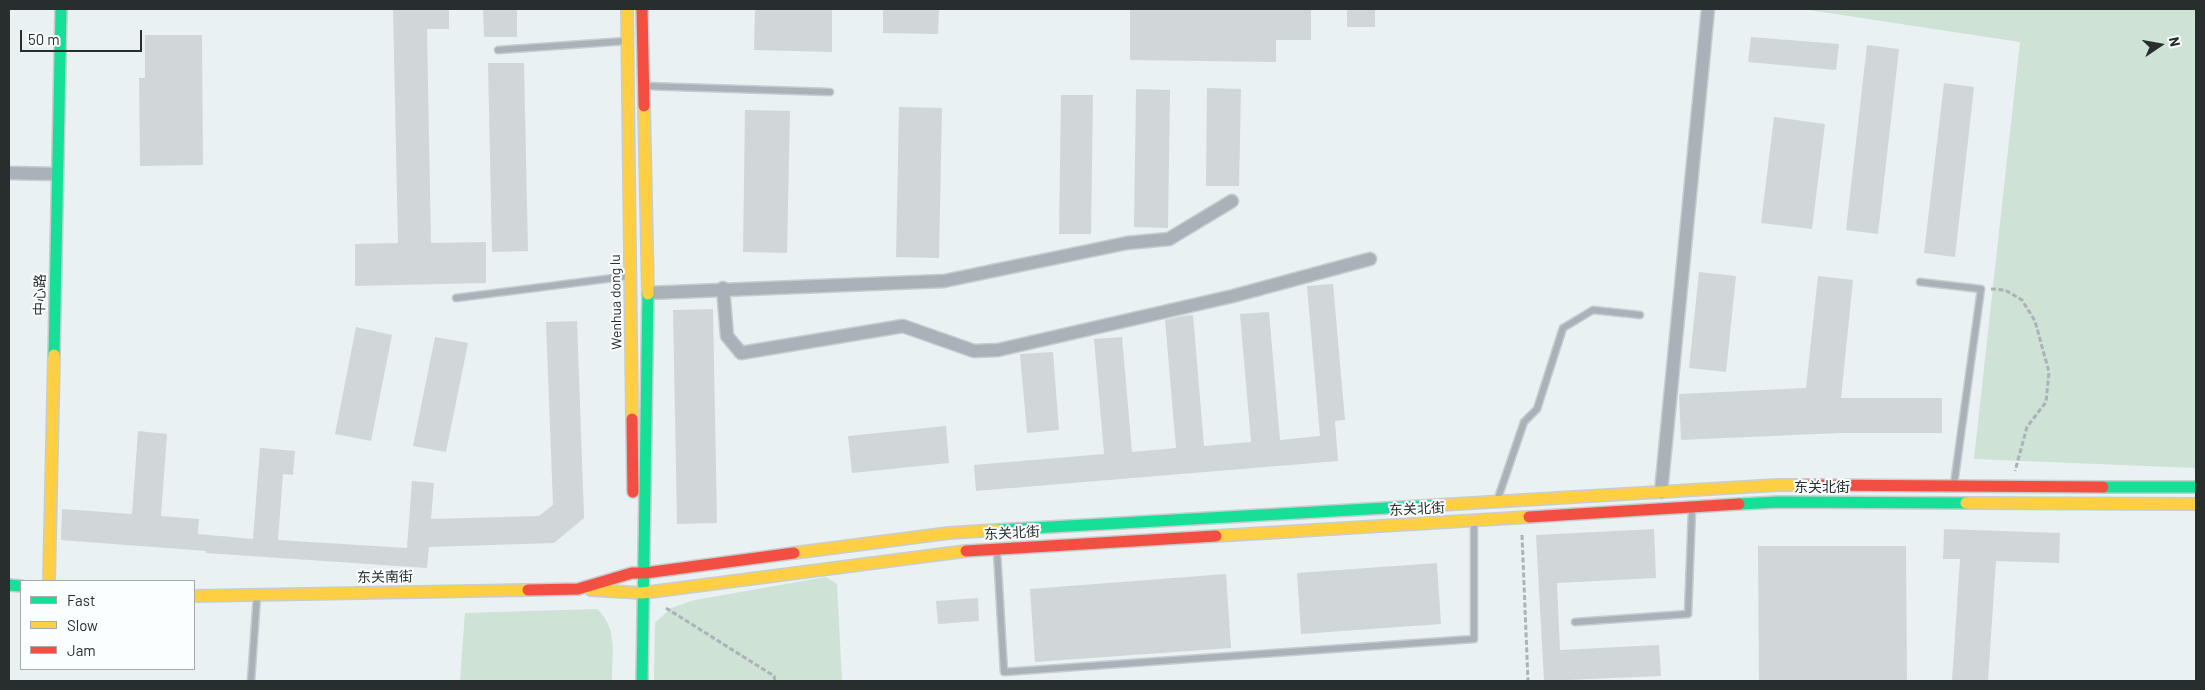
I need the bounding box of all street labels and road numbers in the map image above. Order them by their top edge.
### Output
street label: Wenhua dong lu [607,254,625,350]
street label: 中心路 [31,274,49,316]
street label: 东关北街 [1794,479,1850,495]
street label: 东关北街 [1389,499,1445,519]
street label: 东关北街 [984,523,1040,543]
street label: 东关南街 [357,568,413,586]

